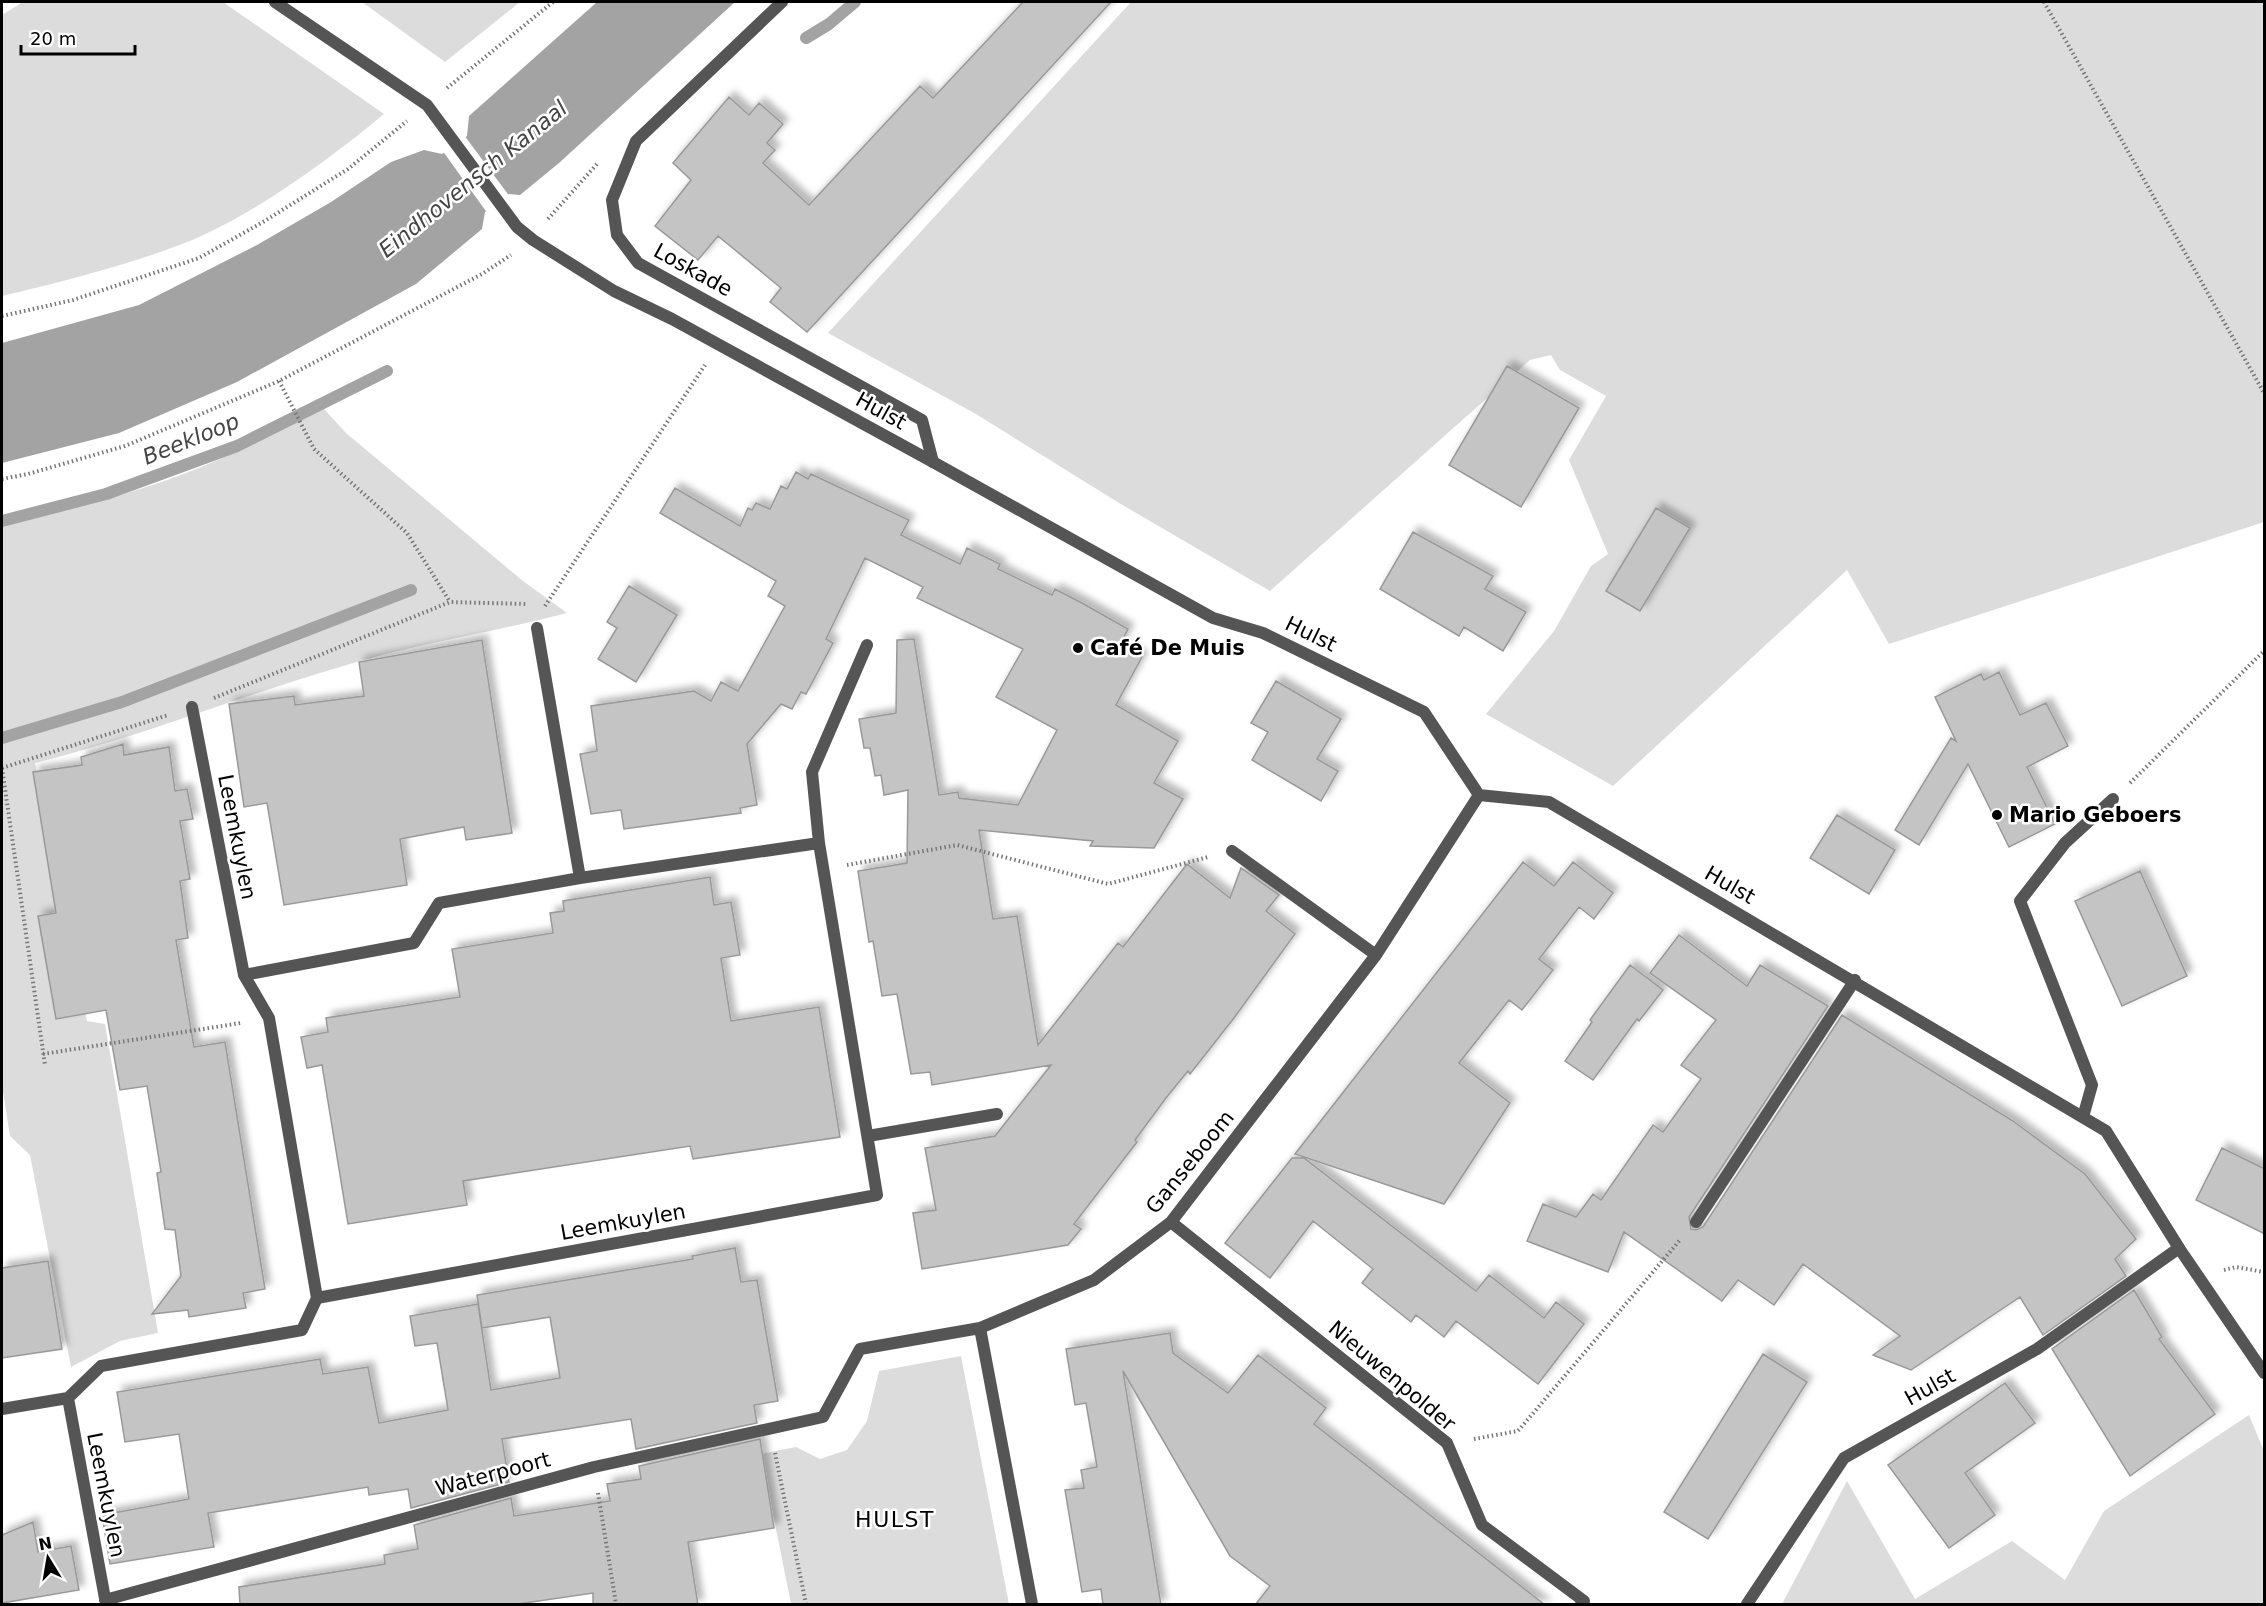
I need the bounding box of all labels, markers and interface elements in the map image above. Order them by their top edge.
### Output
scale bar [21,18,135,56]
text: 20 m [30,28,76,49]
water label: Eindhovensch Kanaal [374,96,572,262]
street label: Loskade [650,239,736,301]
street label: Hulst [852,387,910,435]
water label: Beekloop [139,408,243,470]
street label: Hulst [1281,611,1341,657]
place label: Café De Muis [1090,636,1245,660]
marker: Café De Muis [1071,641,1085,655]
street label: Leemkuylen [213,772,261,902]
place label: Mario Geboers [2009,803,2181,827]
marker: Mario Geboers [1990,808,2004,822]
street label: Hulst [1701,861,1759,909]
street label: Ganseboom [1141,1106,1239,1218]
street label: Leemkuylen [558,1199,688,1245]
street label: Nieuwenpolder [1324,1316,1461,1436]
street label: Hulst [1901,1363,1959,1411]
street label: Leemkuylen [82,1430,130,1560]
street label: Waterpoort [433,1447,553,1501]
district label: HULST [855,1507,935,1532]
north arrow [18,1528,78,1588]
text: N [37,1533,54,1554]

